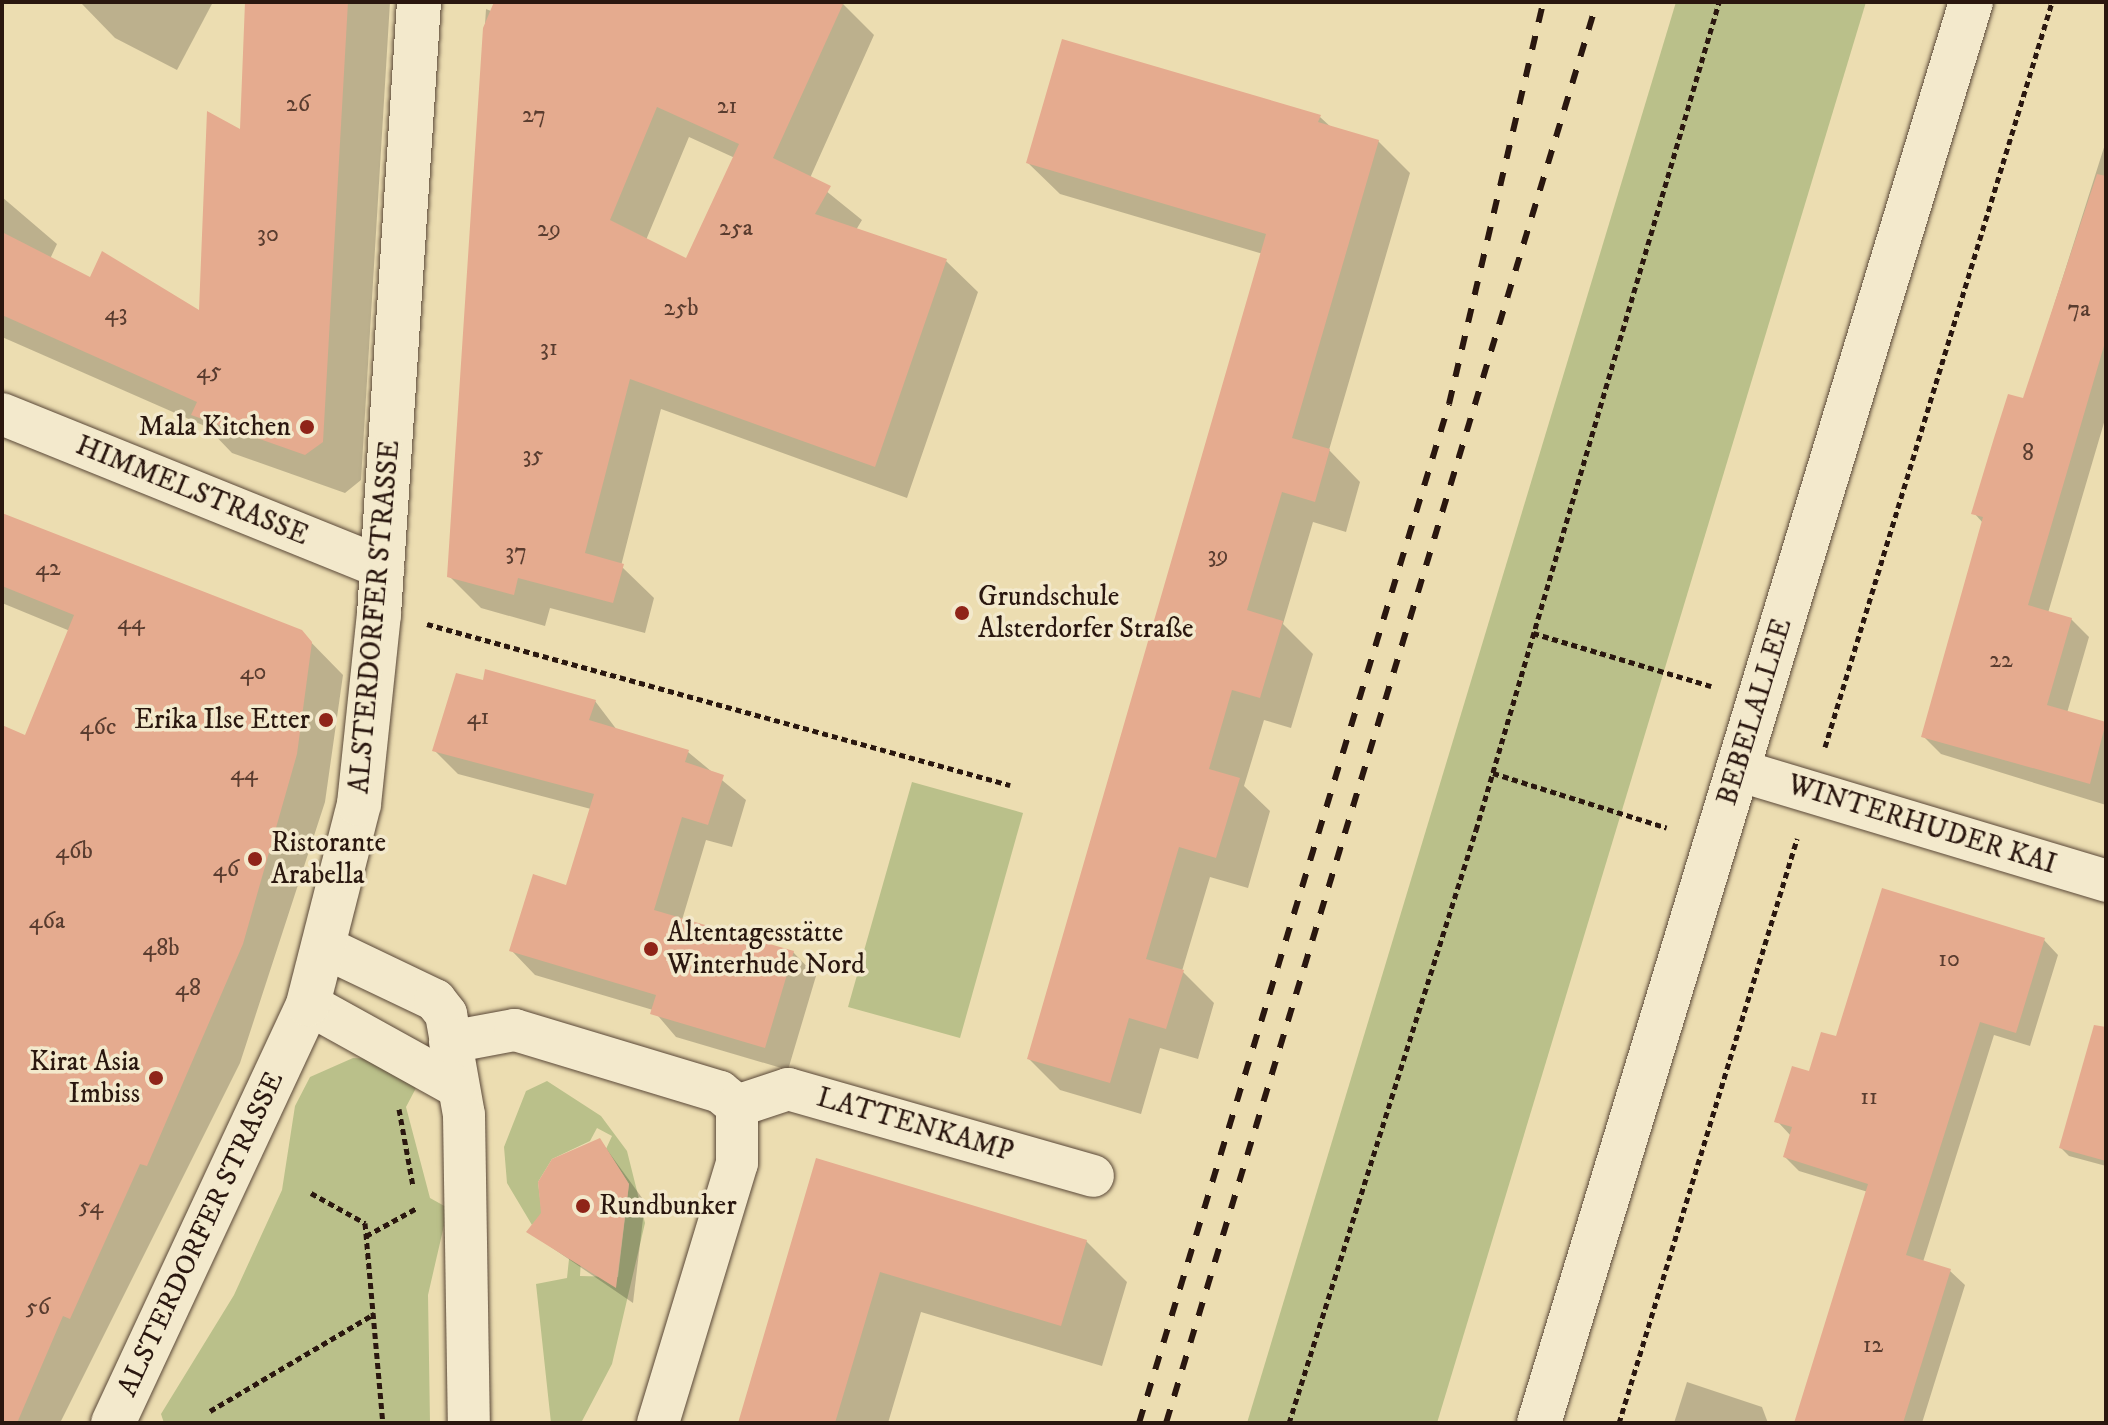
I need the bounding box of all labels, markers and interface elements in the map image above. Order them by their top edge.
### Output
house number: 26 [286,91,310,119]
house number: 21 [717,93,737,121]
house number: 27 [522,102,546,130]
house number: 25a [719,215,753,243]
house number: 29 [537,216,561,244]
house number: 30 [257,221,279,249]
house number: 25b [664,295,698,323]
house number: 7a [2068,296,2090,324]
house number: 43 [105,300,127,328]
house number: 31 [540,335,558,363]
house number: 45 [196,358,222,386]
place label: Mala Kitchen [139,410,291,444]
marker: Mala Kitchen [298,418,316,436]
street label: HIMMELSTRASSE [71,429,313,553]
street label: ALSTERDORFER STRASSE [343,439,407,795]
house number: 8 [2022,440,2034,468]
house number: 35 [523,442,543,470]
house number: 37 [505,539,527,567]
house number: 39 [1208,542,1228,570]
house number: 42 [35,555,61,583]
place label: Grundschule Alsterdorfer Straße [978,580,1194,646]
marker: Grundschule Alsterdorfer Straße [953,604,971,622]
house number: 44 [117,609,145,637]
street label: BEBELALLEE [1711,615,1799,809]
house number: 22 [1989,647,2013,675]
house number: 40 [240,659,266,687]
place label: Erika Ilse Etter [134,703,310,737]
house number: 41 [467,704,489,732]
marker: Erika Ilse Etter [317,711,335,729]
house number: 46c [80,714,116,742]
house number: 44 [230,760,258,788]
street label: WINTERHUDER KAI [1784,768,2060,882]
place label: Ristorante Arabella [271,826,386,892]
house number: 46b [55,838,93,866]
marker: Ristorante Arabella [246,850,264,868]
house number: 46 [213,856,239,884]
house number: 46a [29,908,65,936]
place label: Altentagesstätte Winterhude Nord [667,916,865,982]
house number: 48b [142,935,180,963]
marker: Altentagesstätte Winterhude Nord [642,940,660,958]
house number: 10 [1938,946,1960,974]
house number: 48 [175,975,201,1003]
place label: Kirat Asia Imbiss [30,1045,140,1111]
street label: ALSTERDORFER STRASSE [111,1066,291,1402]
marker: Kirat Asia Imbiss [147,1069,165,1087]
street label: LATTENKAMP [813,1081,1017,1169]
house number: 11 [1860,1084,1878,1112]
place label: Rundbunker [599,1189,737,1223]
house number: 54 [79,1193,103,1221]
marker: Rundbunker [574,1197,592,1215]
house number: 56 [26,1294,50,1322]
house number: 12 [1863,1332,1883,1360]

